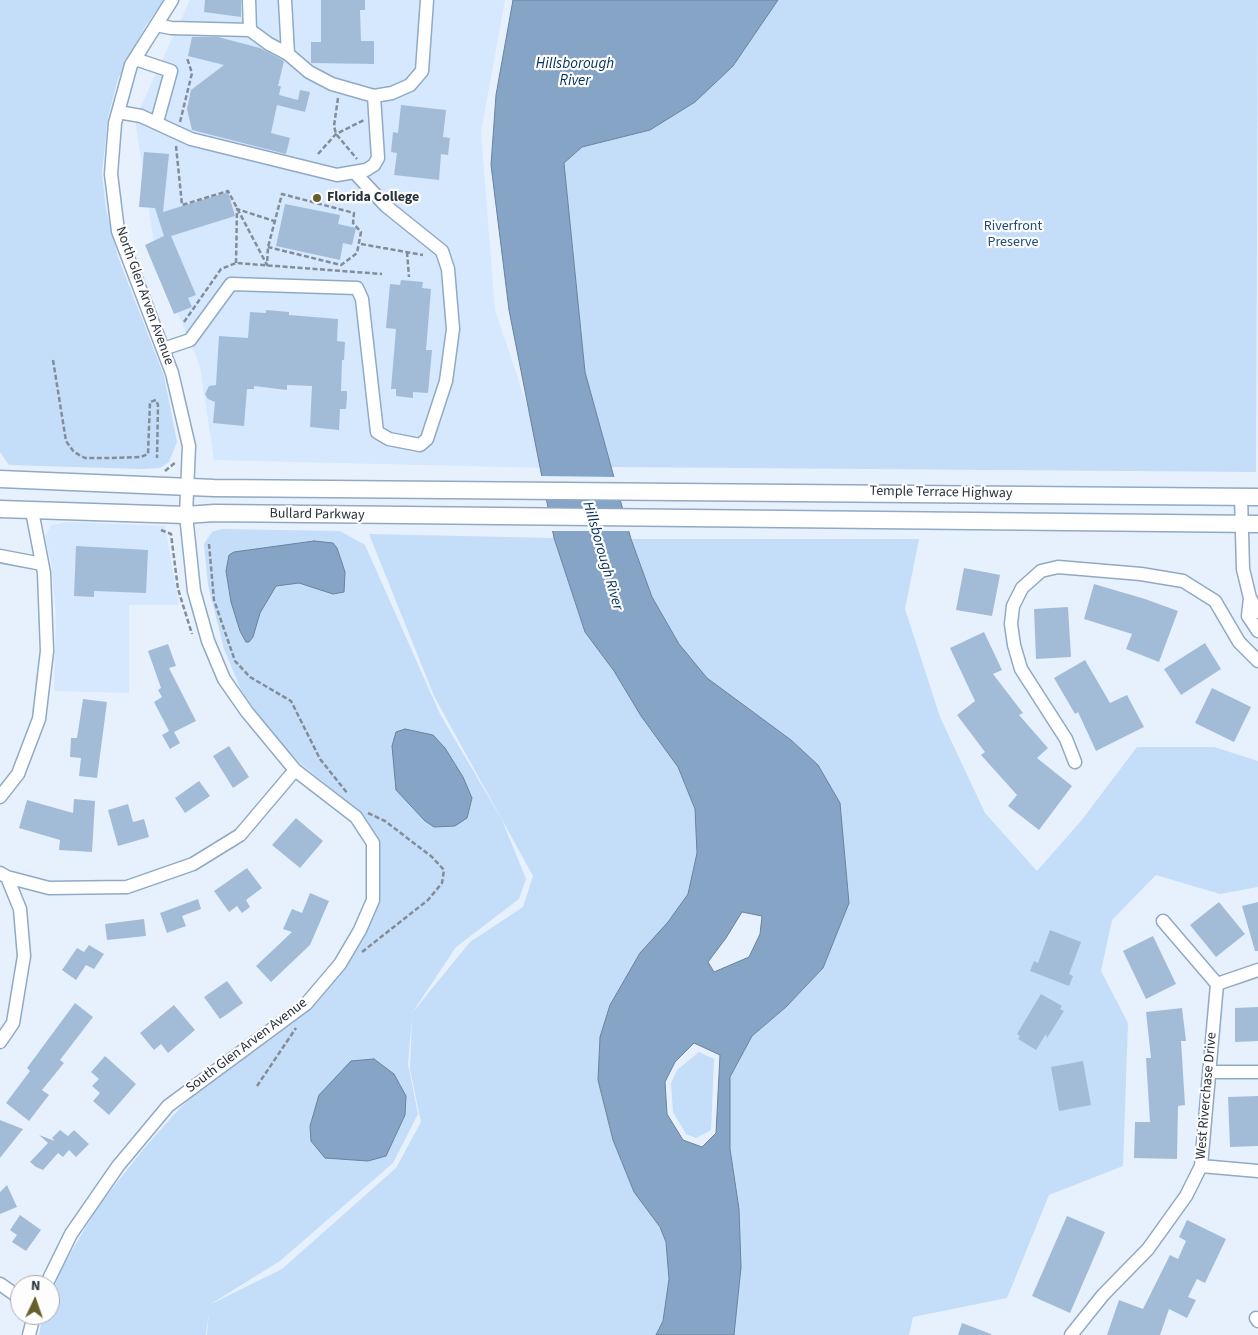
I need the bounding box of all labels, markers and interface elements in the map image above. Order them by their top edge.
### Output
water label: Hillsborough River [536,56,614,91]
place label: Florida College [327,190,419,206]
marker: Florida College [311,192,323,204]
park label: Riverfront Preserve [984,219,1042,252]
street label: North Glen Arven Avenue [111,224,177,368]
street label: Temple Terrace Highway [869,483,1013,503]
water label: Hillsborough River [578,500,626,612]
street label: Bullard Parkway [269,506,365,524]
street label: South Glen Arven Avenue [183,995,311,1097]
street label: West Riverchase Drive [1193,1032,1221,1160]
north arrow [10,1275,60,1325]
text: N [31,1276,41,1296]

